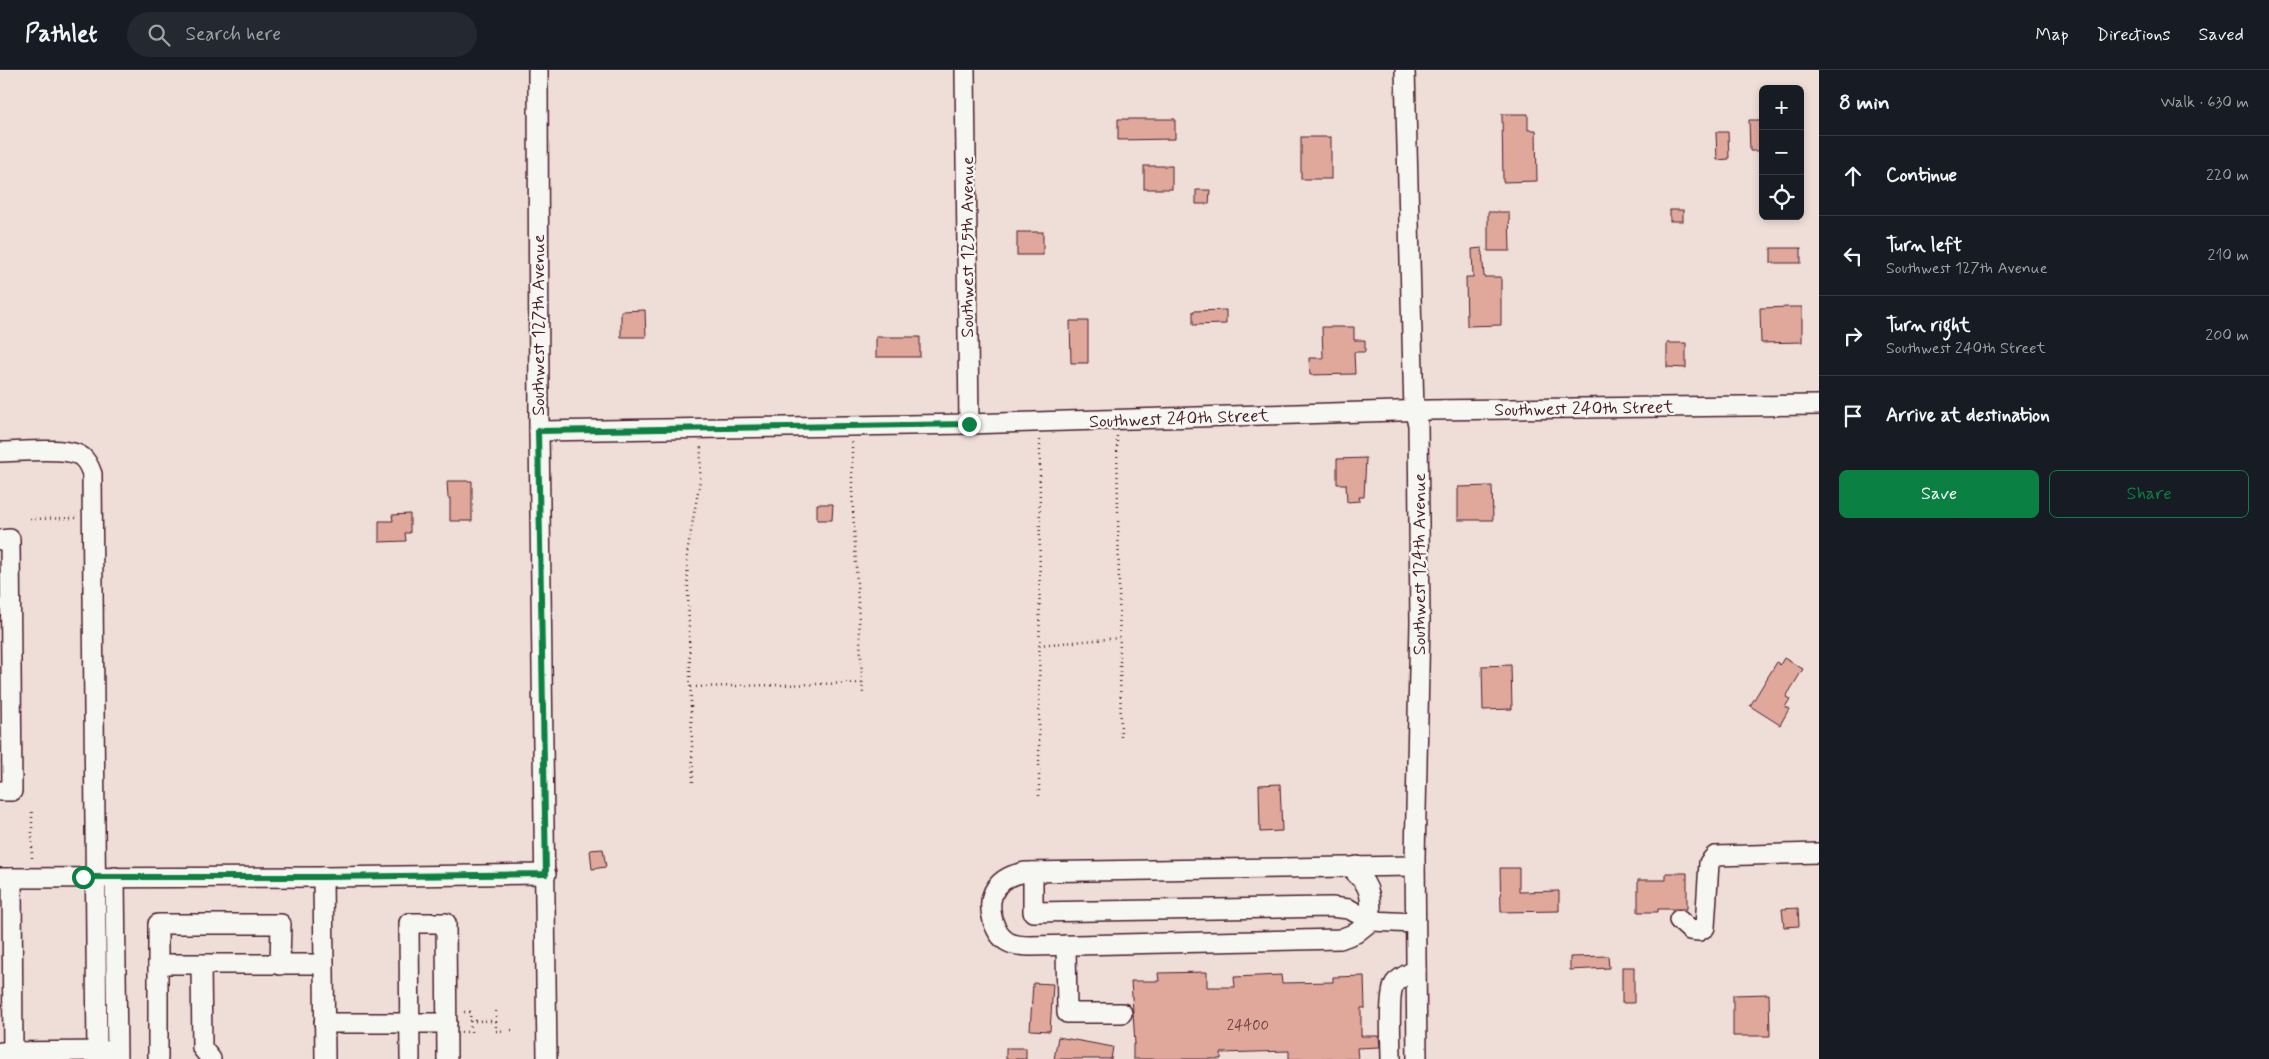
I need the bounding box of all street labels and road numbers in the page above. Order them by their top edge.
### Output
street label: Southwest 125th Avenue [956,156,980,338]
street label: Southwest 127th Avenue [527,234,551,416]
street label: Southwest 240th Street [1494,395,1675,423]
street label: Southwest 240th Street [1089,404,1270,434]
street label: Southwest 124th Avenue [1408,473,1432,655]

